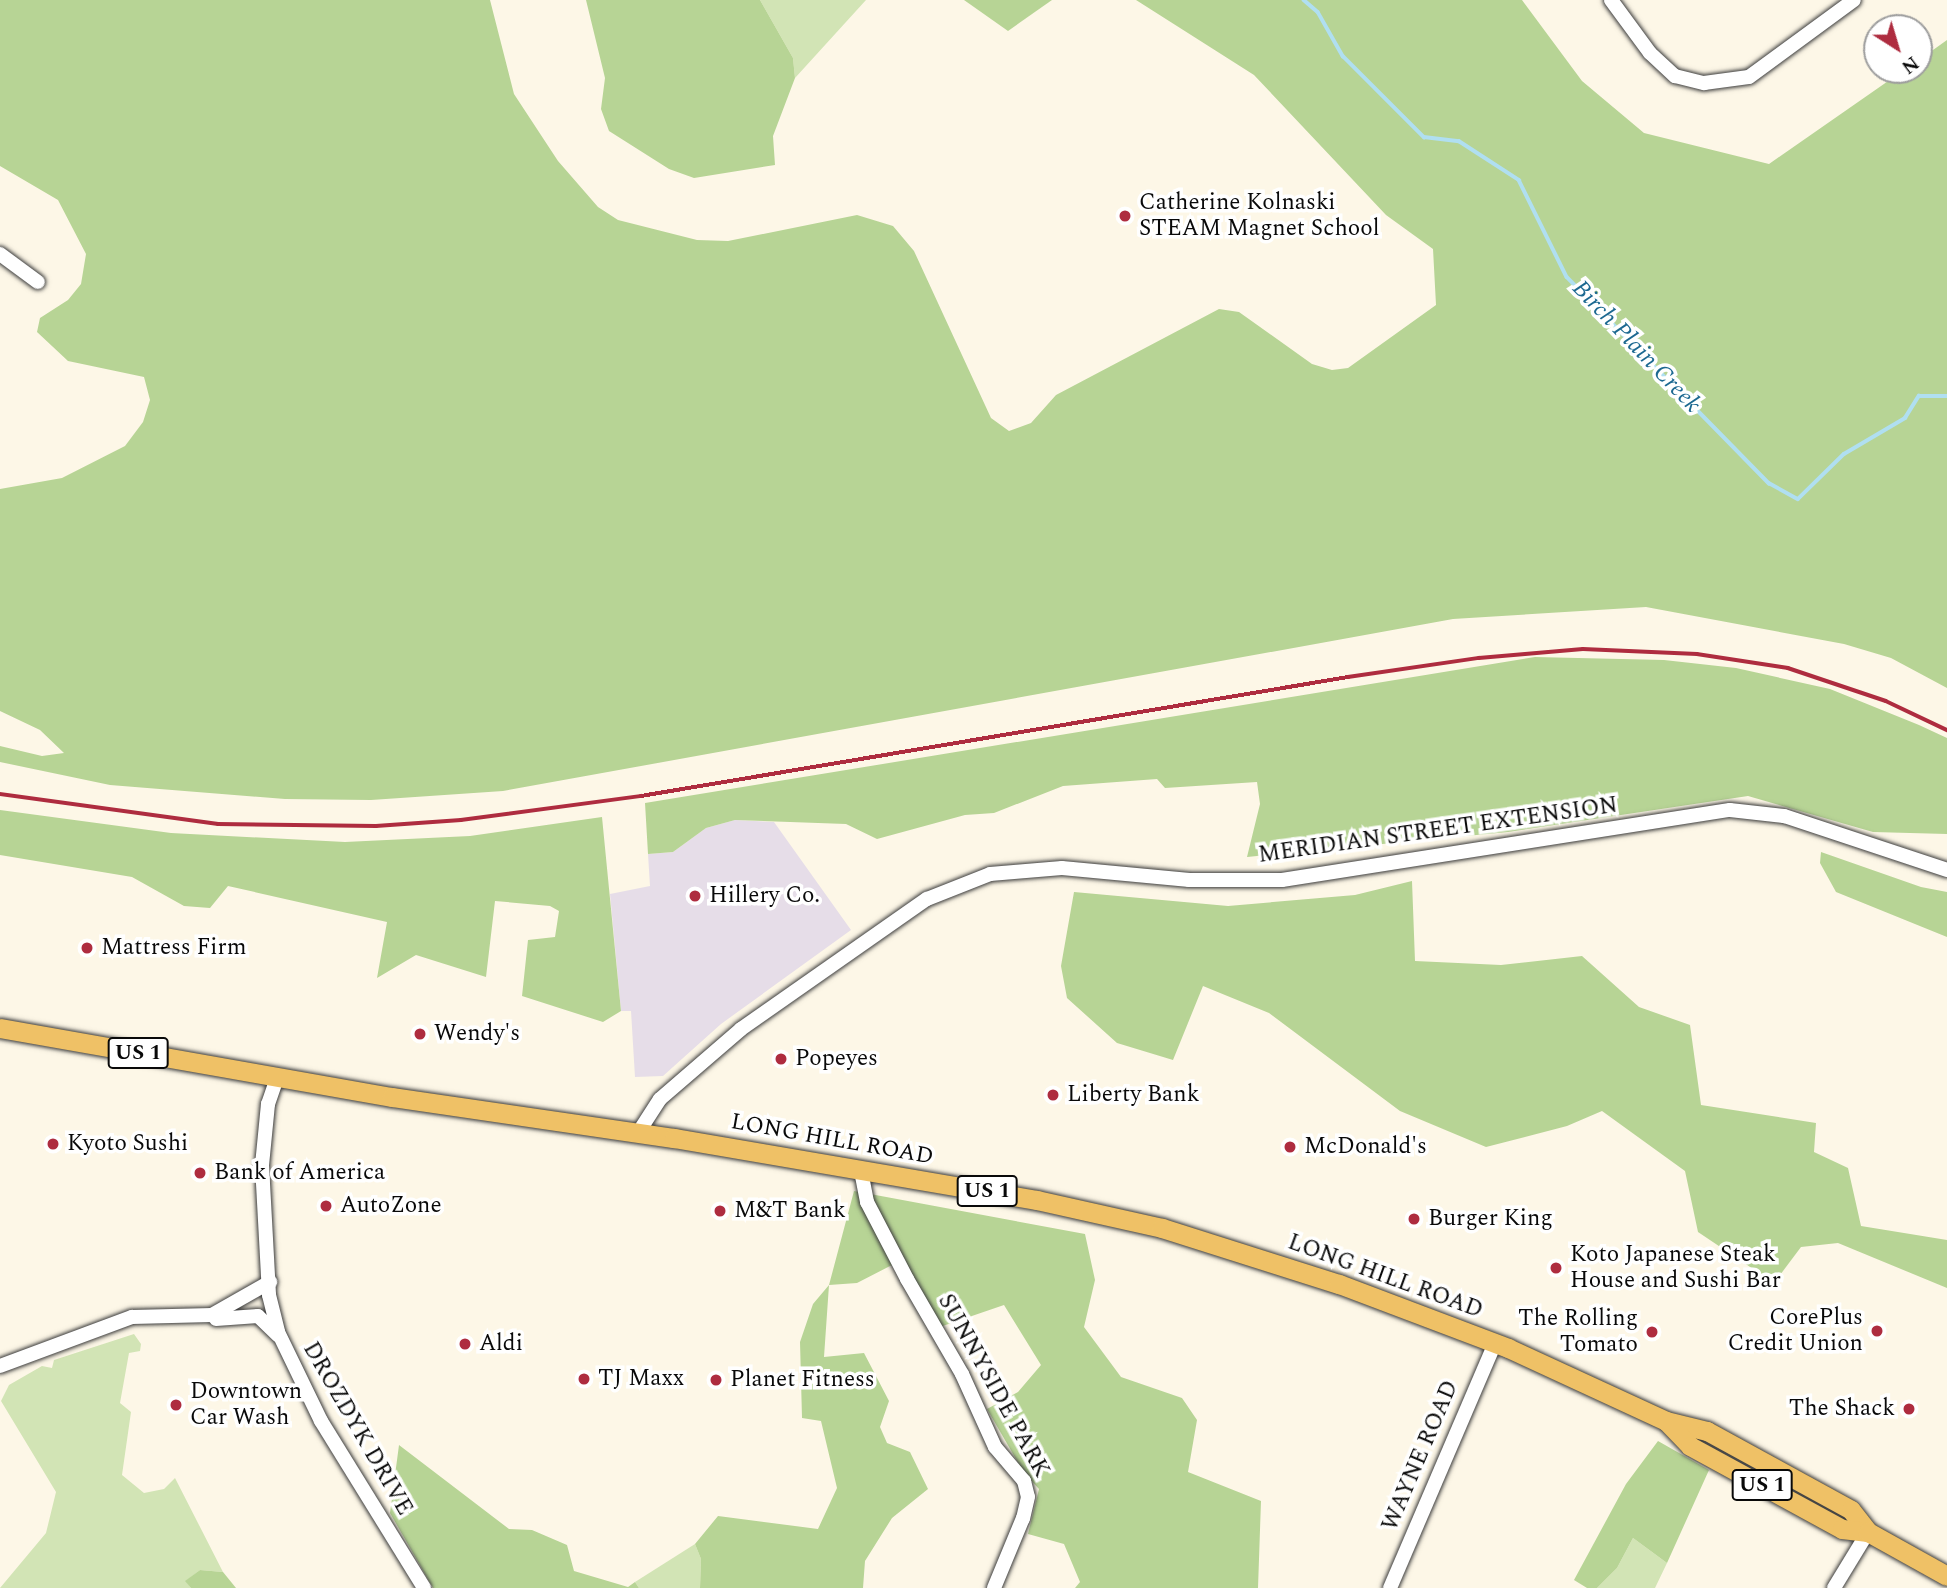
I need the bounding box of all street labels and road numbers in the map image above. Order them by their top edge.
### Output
street label: MERIDIAN STREET EXTENSION [1257,792,1619,870]
road number: US 1 [106,1036,170,1070]
street label: LONG HILL ROAD [729,1109,935,1171]
road number: US 1 [956,1174,1018,1208]
street label: LONG HILL ROAD [1284,1229,1486,1325]
street label: SUNNYSIDE PARK [931,1290,1055,1482]
street label: DROZDYK DRIVE [296,1337,418,1521]
street label: WAYNE ROAD [1377,1377,1465,1535]
road number: US 1 [1730,1468,1794,1502]

